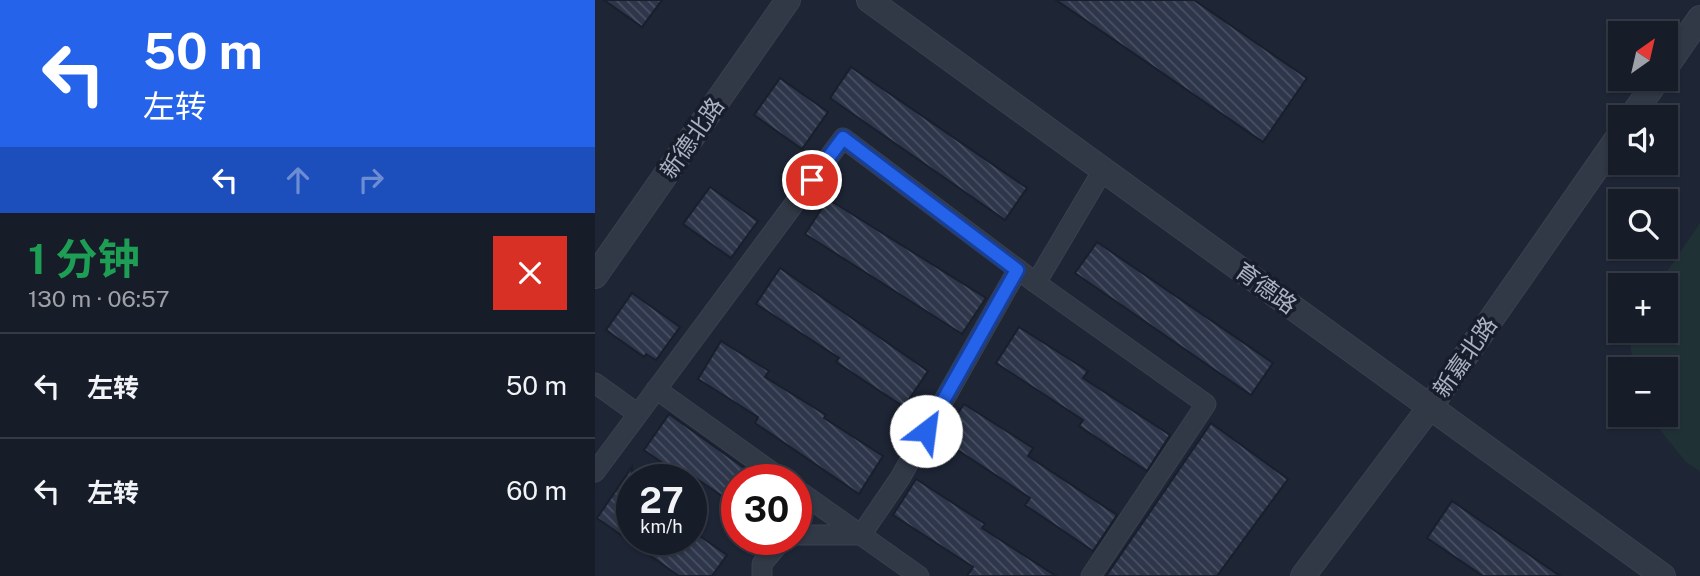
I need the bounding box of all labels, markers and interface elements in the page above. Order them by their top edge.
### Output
north arrow [1608,21,1678,91]
map controls [1608,21,1678,427]
text: 50 m [143,22,263,80]
icon: left [28,28,119,119]
text: 左转 [143,88,207,125]
street label: 新德北路 [654,92,729,183]
button: sound [1608,105,1678,175]
pin [782,150,842,210]
icon: left [206,161,244,199]
icon: ahead [279,161,317,199]
icon: right [352,161,390,199]
icon: arrive [793,161,831,199]
button: search [1608,189,1678,259]
text: 1 分钟 [28,234,139,283]
button: close [493,236,567,310]
street label: 育德路 [1230,256,1302,319]
button: + [1608,273,1678,343]
text: 130 m · 06:57 [28,285,170,312]
street label: 新嘉北路 [1427,311,1502,402]
button: − [1608,357,1678,427]
icon: left [28,367,66,405]
text: 50 m [506,370,567,401]
text: 左转 [87,372,139,403]
position arrow [889,394,963,468]
speed limit sign: 30 [721,464,812,555]
icon: left [28,472,66,510]
text: 60 m [506,475,567,506]
text: 左转 [87,477,139,508]
text: 27 [639,480,684,521]
text: km/h [640,516,683,537]

